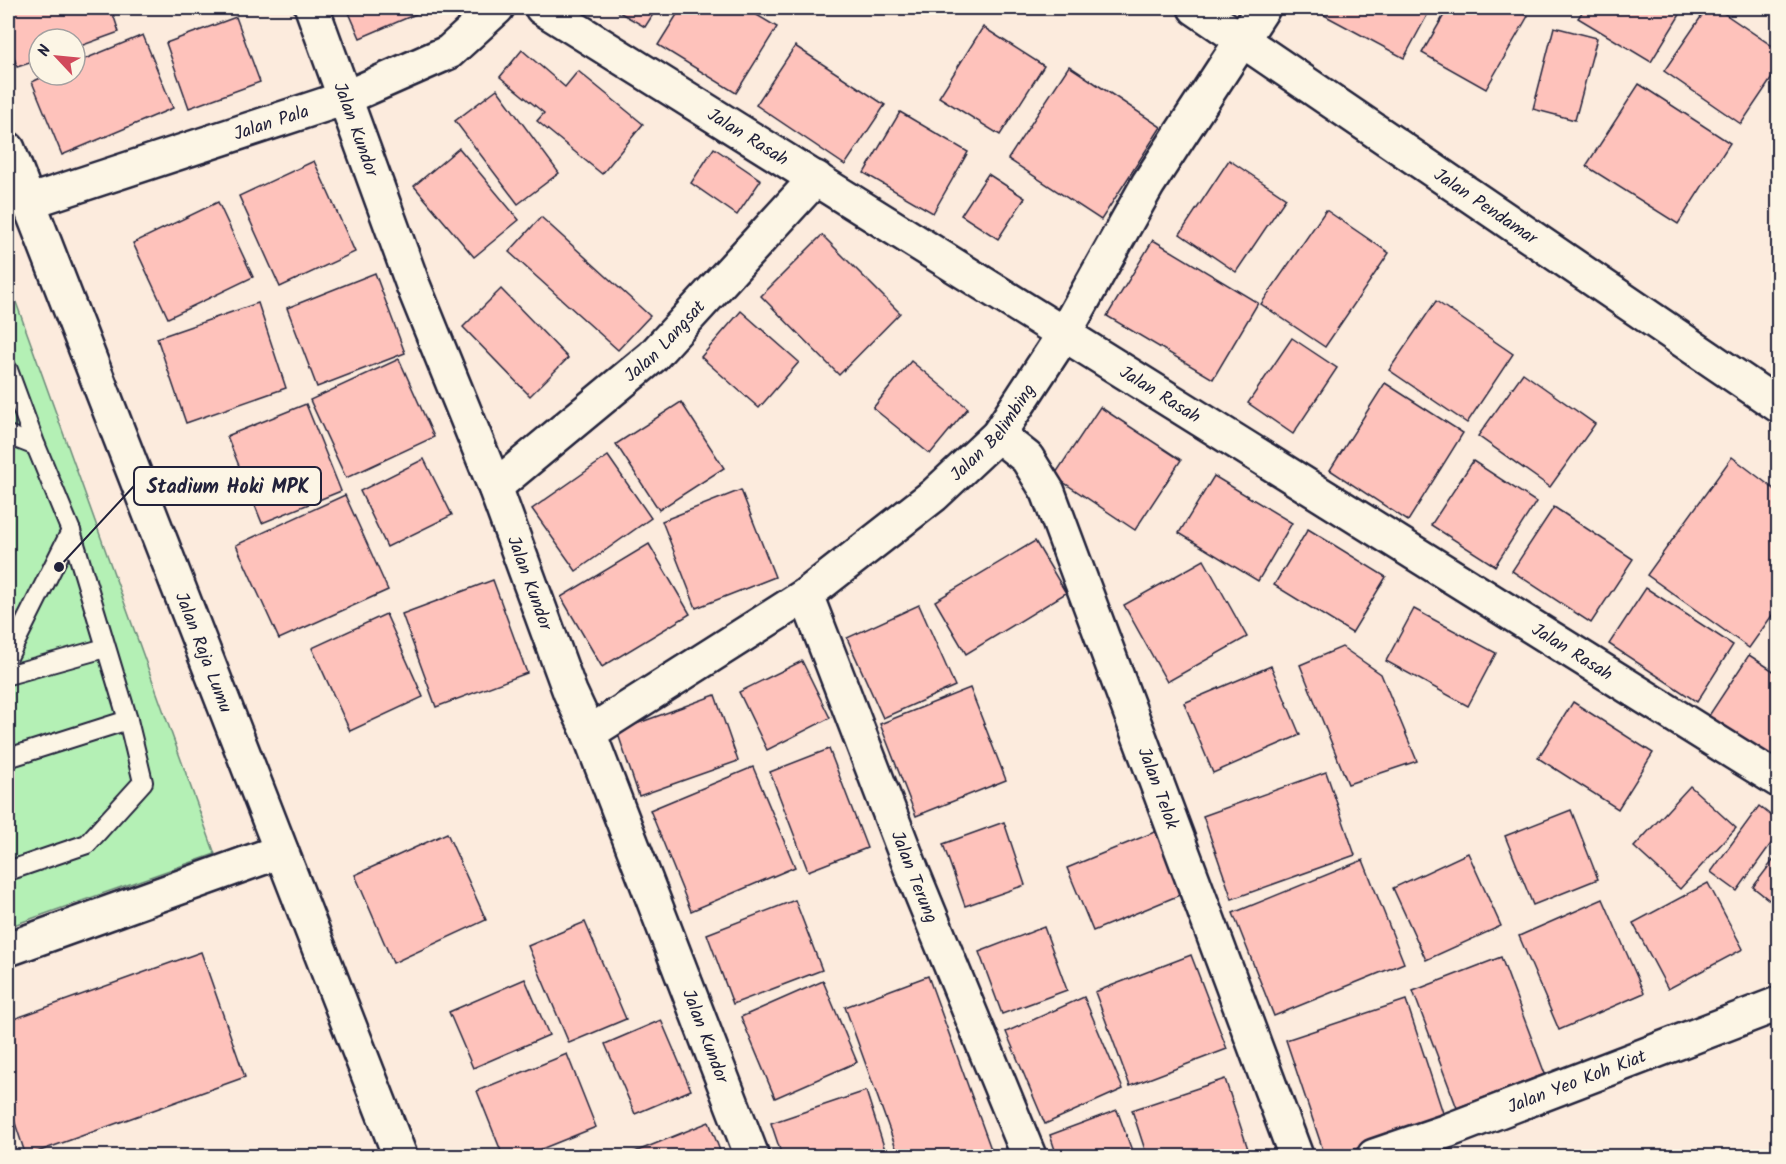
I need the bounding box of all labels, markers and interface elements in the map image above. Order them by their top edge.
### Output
north arrow [27,27,87,87]
text: N [31,41,58,61]
street label: Jalan Kundor [324,78,386,182]
street label: Jalan Pala [230,98,313,150]
street label: Jalan Rasah [701,102,794,174]
street label: Jalan Pendamar [1427,162,1544,254]
street label: Jalan Langsat [618,293,714,390]
street label: Jalan Rasah [1113,359,1206,432]
street label: Jalan Belimbing [944,378,1044,489]
callout: Stadium Hoki MPK [134,467,321,505]
text: Stadium Hoki MPK [146,472,310,504]
street label: Jalan Kundor [498,532,560,636]
street label: Jalan Raja Lumu [166,588,239,718]
street label: Jalan Rasah [1525,616,1618,689]
street label: Jalan Telok [1129,744,1186,834]
street label: Jalan Terung [882,827,945,928]
street label: Jalan Kundor [673,985,736,1089]
street label: Jalan Yeo Koh Kiat [1504,1043,1652,1122]

